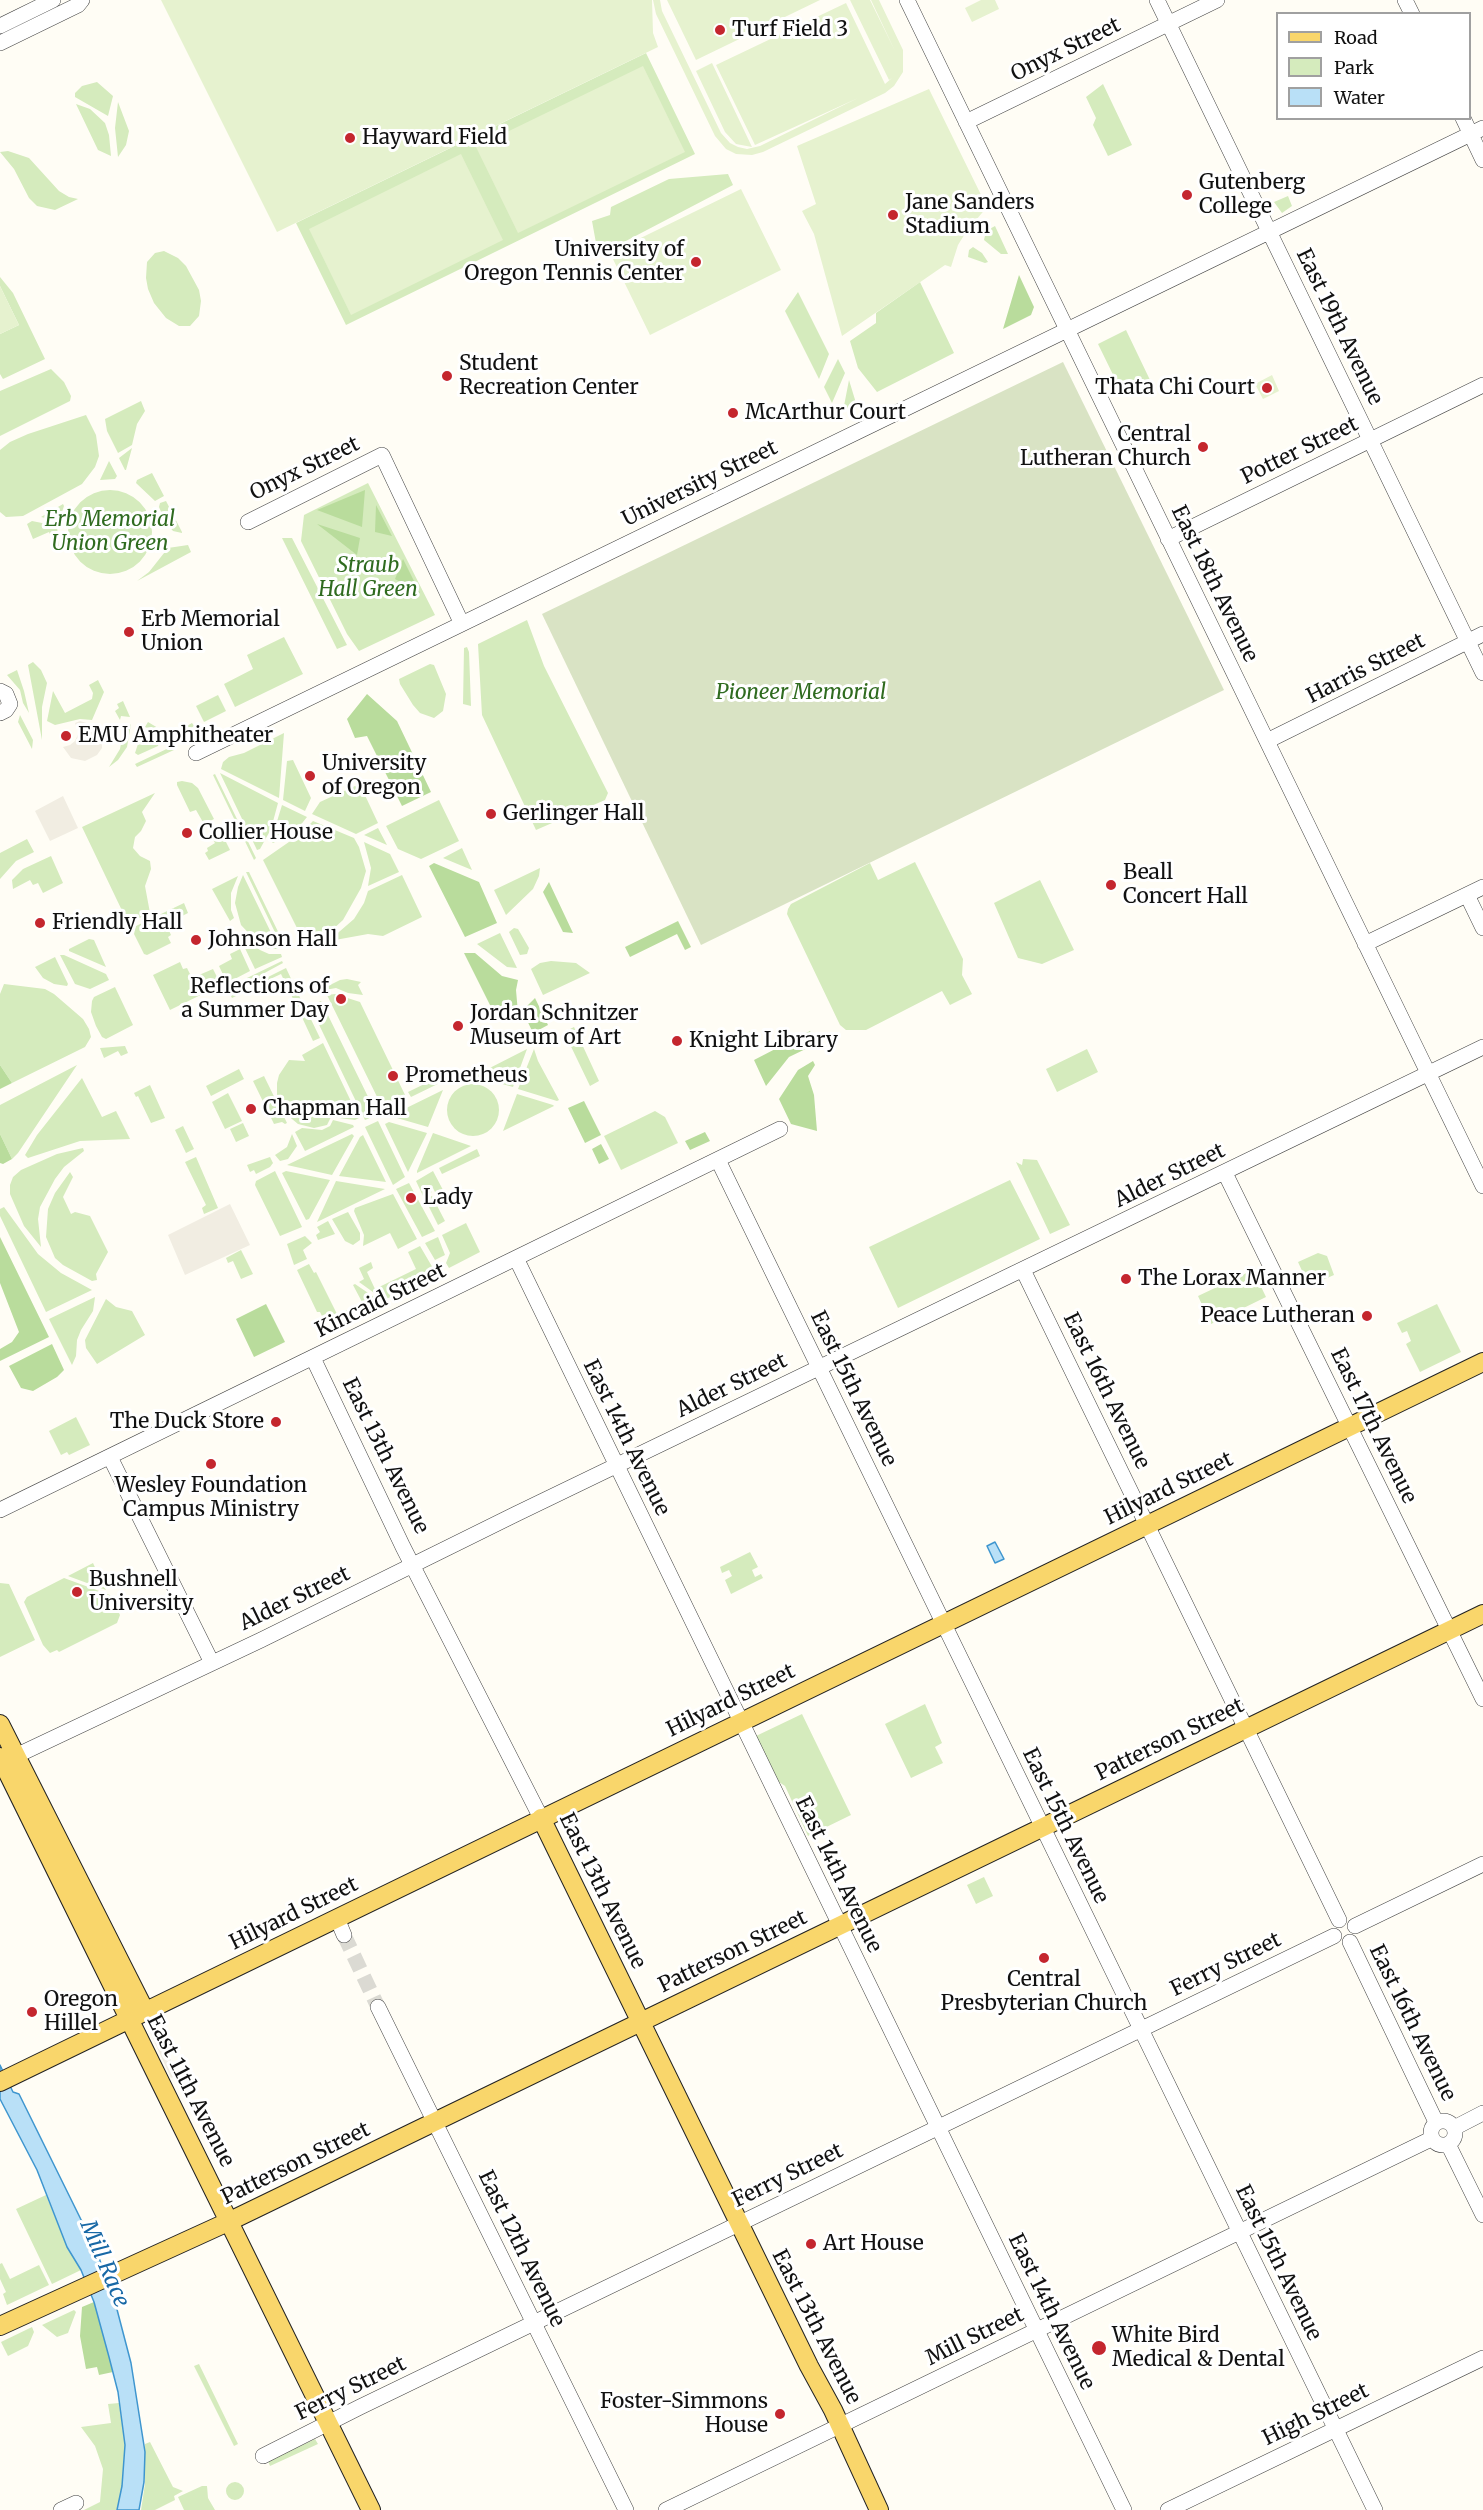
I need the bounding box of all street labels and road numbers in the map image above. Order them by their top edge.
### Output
street label: Onyx Street [1007,13,1125,87]
street label: East 19th Avenue [1290,245,1388,409]
street label: Potter Street [1237,412,1363,490]
street label: Onyx Street [246,432,364,506]
street label: University Street [618,436,782,532]
street label: East 18th Avenue [1165,502,1263,666]
street label: Harris Street [1303,628,1429,710]
street label: Alder Street [1111,1138,1229,1214]
street label: Kincaid Street [312,1259,450,1343]
street label: East 15th Avenue [804,1307,902,1471]
street label: East 16th Avenue [1057,1309,1155,1473]
street label: East 17th Avenue [1325,1344,1421,1508]
street label: Alder Street [673,1348,791,1424]
street label: East 14th Avenue [577,1356,675,1520]
street label: East 13th Avenue [336,1374,434,1538]
street label: Hilyard Street [1101,1447,1237,1531]
street label: Alder Street [236,1561,354,1637]
street label: Hilyard Street [663,1659,799,1743]
street label: Patterson Street [1092,1693,1248,1787]
street label: East 15th Avenue [1016,1744,1114,1908]
street label: East 14th Avenue [789,1793,887,1957]
street label: East 13th Avenue [553,1809,651,1973]
street label: Hilyard Street [226,1872,362,1956]
street label: Patterson Street [655,1905,811,1999]
street label: Ferry Street [1167,1927,1285,2003]
street label: East 16th Avenue [1363,1941,1461,2105]
street label: East 11th Avenue [141,2011,239,2171]
street label: Patterson Street [218,2117,374,2211]
street label: Ferry Street [729,2138,847,2214]
street label: East 12th Avenue [472,2167,570,2331]
street label: East 15th Avenue [1229,2181,1327,2345]
street label: East 14th Avenue [1002,2230,1100,2394]
street label: East 13th Avenue [766,2245,866,2409]
street label: Mill Street [922,2303,1028,2371]
street label: Ferry Street [292,2351,410,2427]
street label: High Street [1259,2379,1373,2451]

